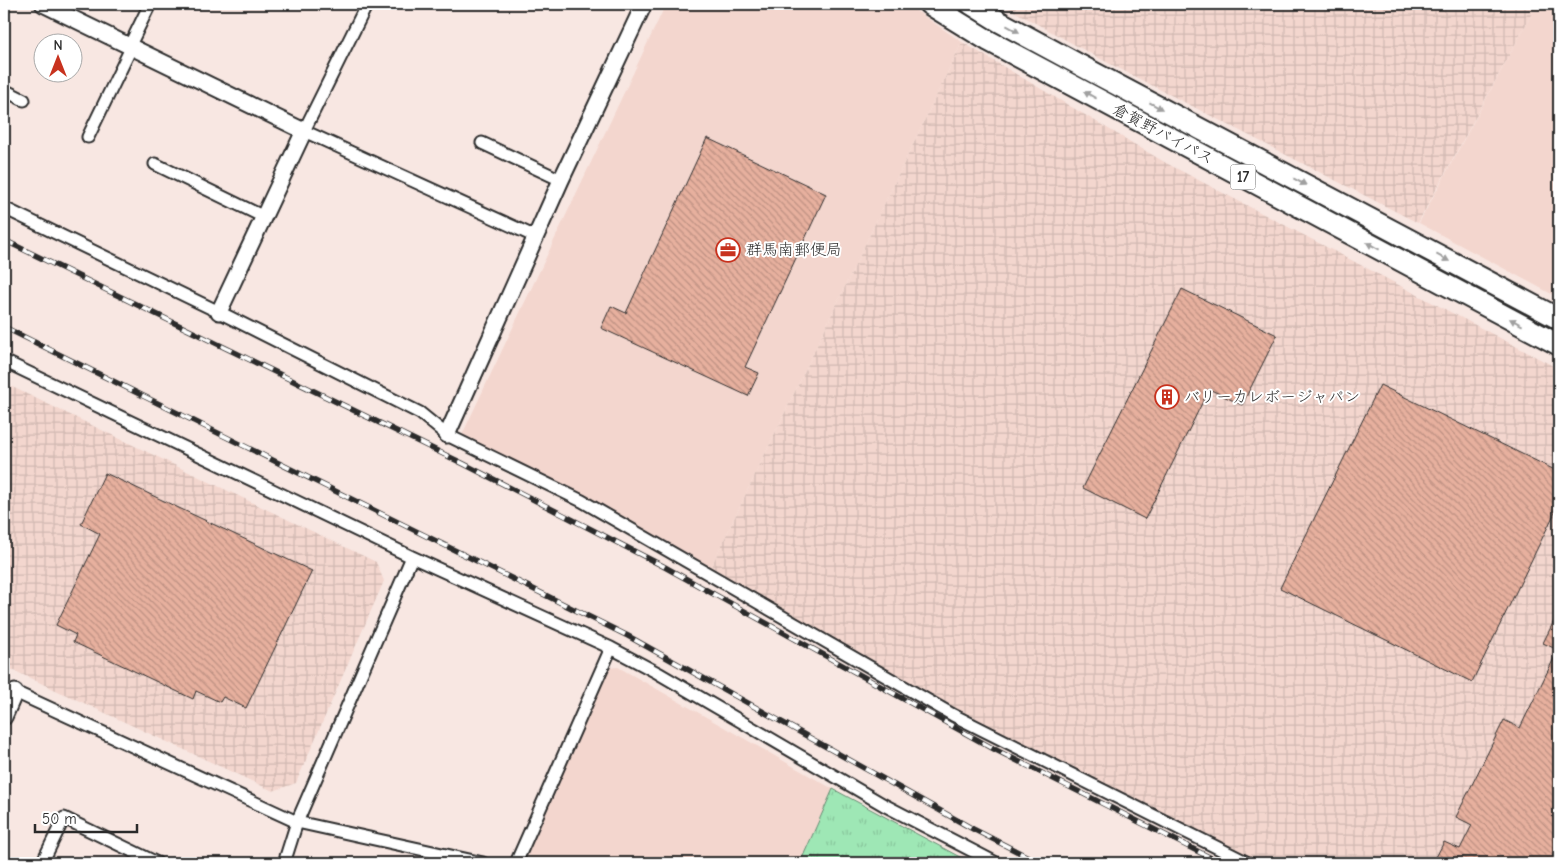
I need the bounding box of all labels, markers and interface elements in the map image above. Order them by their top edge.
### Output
one-way arrow [1006,25,1020,33]
north arrow [32,32,82,82]
text: N [53,37,63,54]
one-way arrow [1083,91,1097,99]
street label: 倉賀野バイパス [1109,100,1217,168]
one-way arrow [1149,102,1164,110]
road number: 17 [1230,164,1256,190]
one-way arrow [1293,178,1307,186]
office icon: 群馬南郵便局 [715,237,741,263]
place label: 群馬南郵便局 [746,241,842,259]
one-way arrow [1366,241,1379,250]
one-way arrow [1436,254,1451,262]
one-way arrow [1509,318,1523,326]
building icon: バリーカレボージャパン [1154,384,1180,410]
place label: バリーカレボージャパン [1184,388,1360,406]
scale bar [35,802,138,834]
text: 50 m [42,810,77,828]

